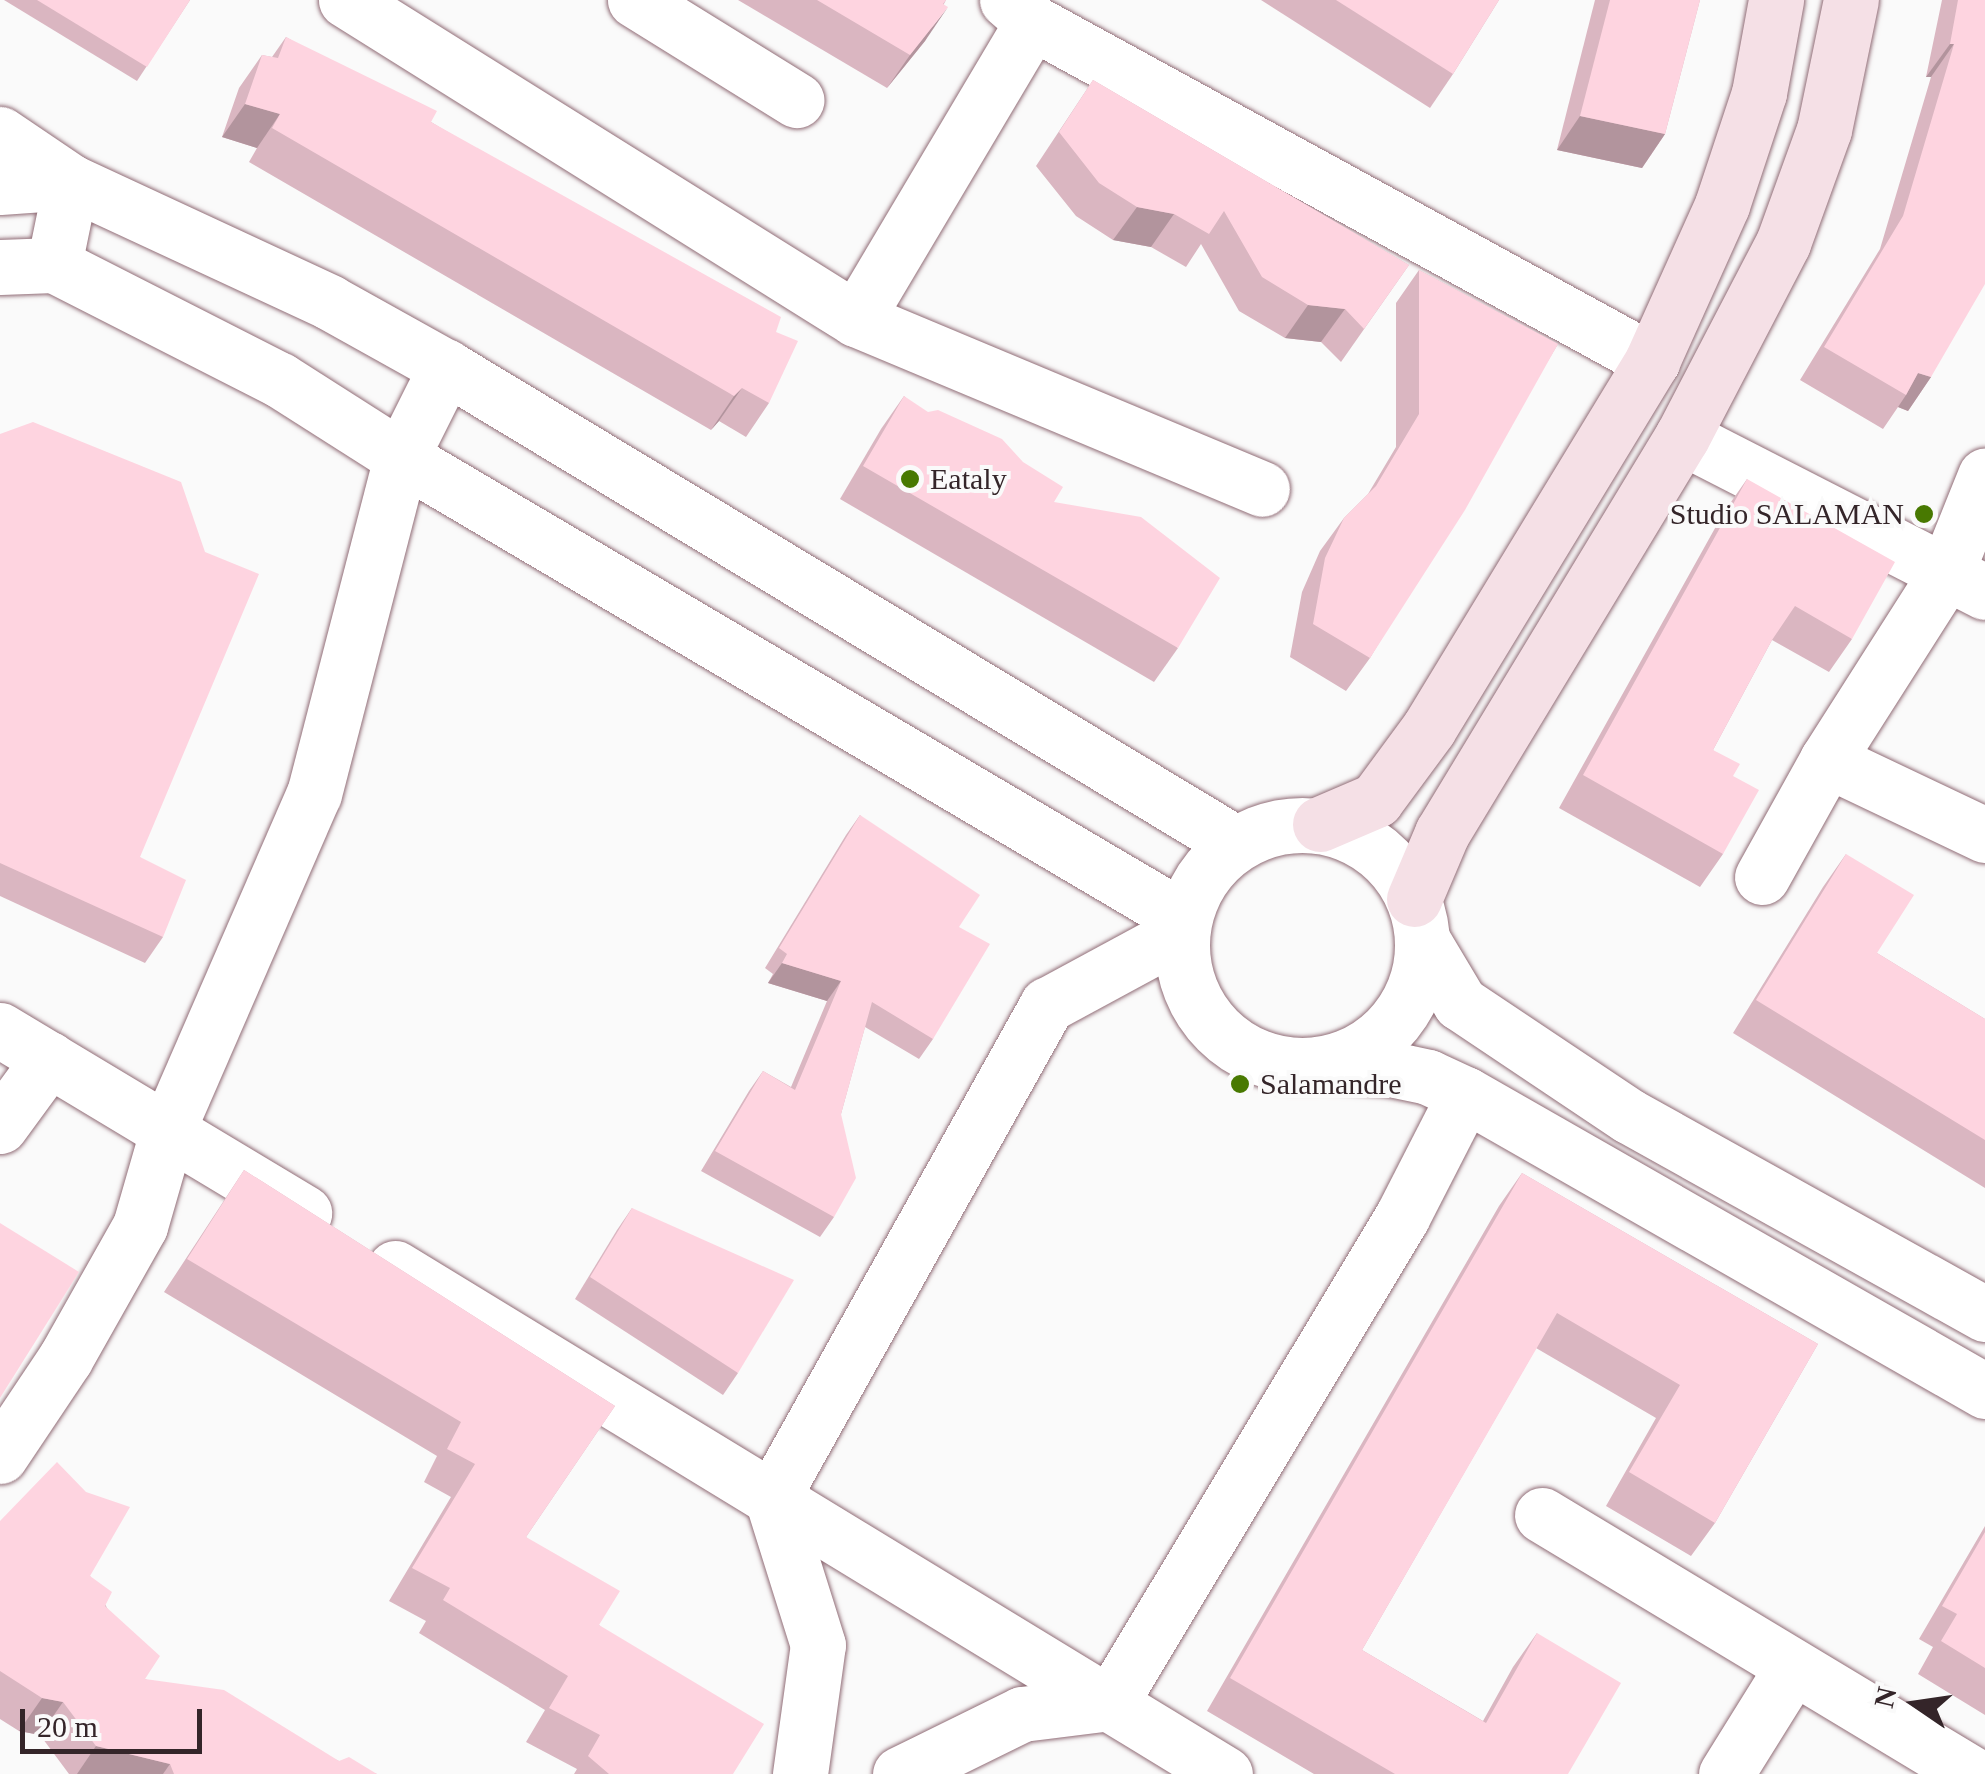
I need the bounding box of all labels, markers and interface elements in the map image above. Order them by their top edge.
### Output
place label: Eataly [930,461,1014,497]
marker: Eataly [899,468,921,490]
place label: Studio SALAMAN [1666,496,1904,532]
marker: Studio SALAMAN [1913,503,1935,525]
place label: Salamandre [1260,1066,1428,1102]
marker: Salamandre [1229,1073,1251,1095]
north arrow [1865,1654,1965,1754]
text: N [1868,1684,1903,1710]
scale bar [25,1689,208,1751]
text: 20 m [37,1710,98,1743]

